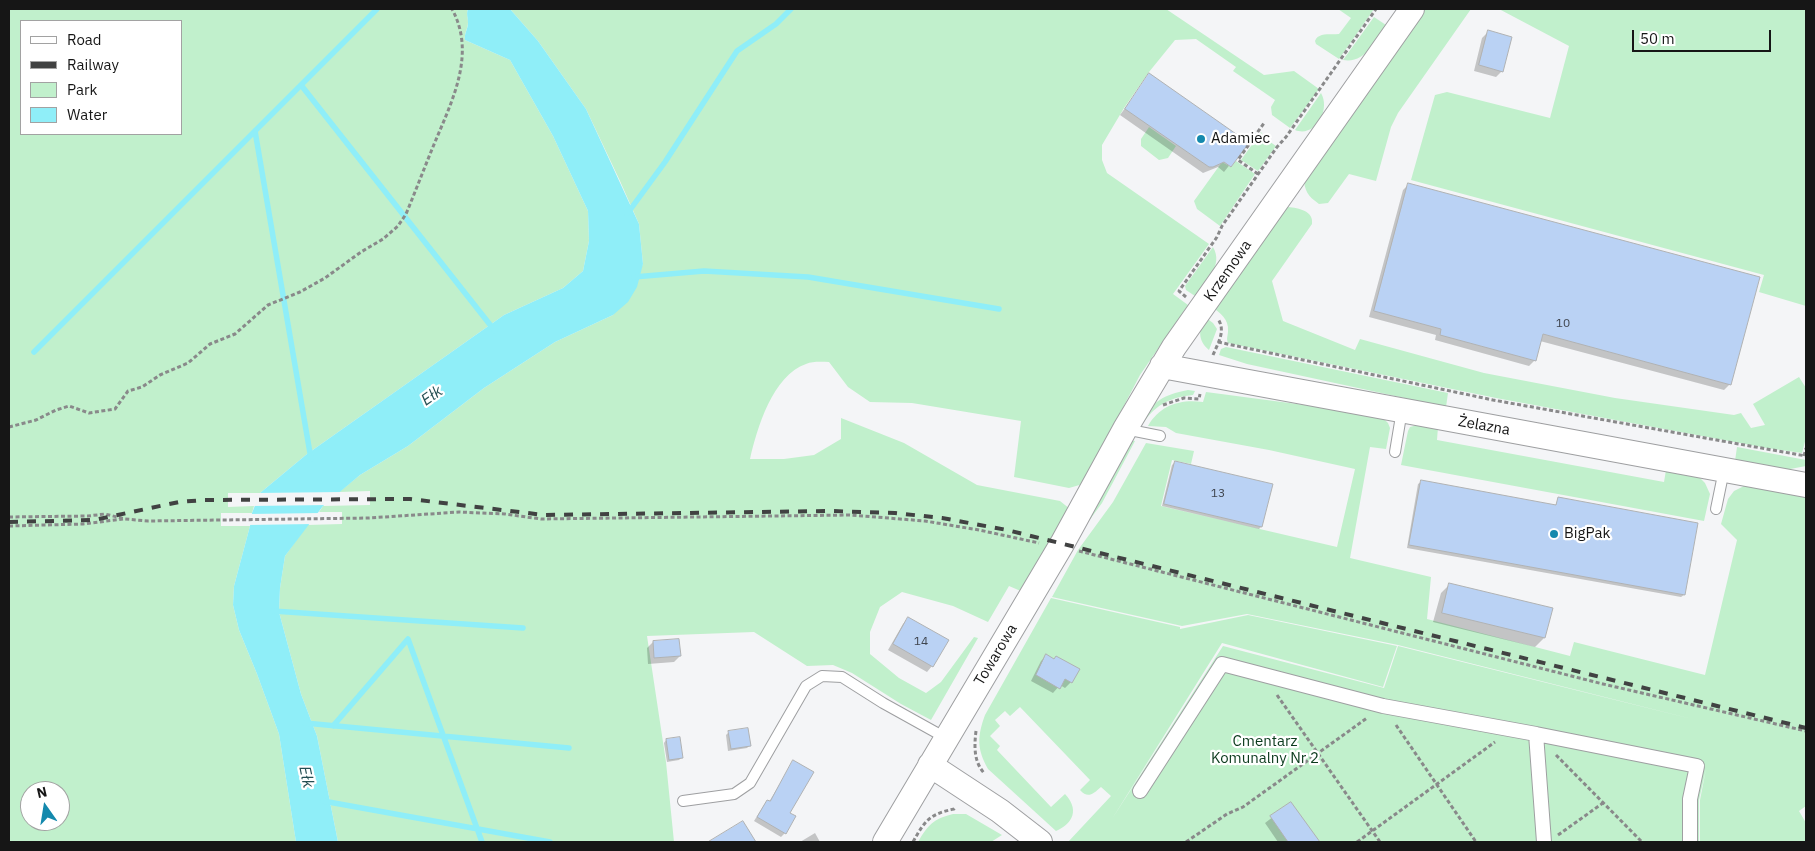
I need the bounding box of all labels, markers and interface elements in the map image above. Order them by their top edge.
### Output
legend [20,20,182,135]
scale bar [1635,20,1774,52]
text: 50 m [1640,29,1675,48]
text: Road [67,30,102,49]
text: Railway [67,55,119,74]
text: Park [67,80,97,99]
text: Water [67,105,107,124]
place label: Adamiec [1211,130,1270,148]
marker: Adamiec [1195,133,1207,145]
street label: Krzemowa [1200,237,1256,305]
house number: 10 [1556,317,1570,331]
water label: Ełk [418,382,446,410]
street label: Żelazna [1457,413,1511,439]
house number: 13 [1211,487,1225,501]
place label: BigPak [1564,525,1610,543]
marker: BigPak [1548,528,1560,540]
street label: Towarowa [971,621,1021,689]
house number: 14 [914,635,928,649]
park label: Cmentarz Komunalny Nr 2 [1211,733,1319,768]
water label: Ełk [294,764,318,790]
north arrow [20,781,70,831]
text: N [35,782,49,802]

